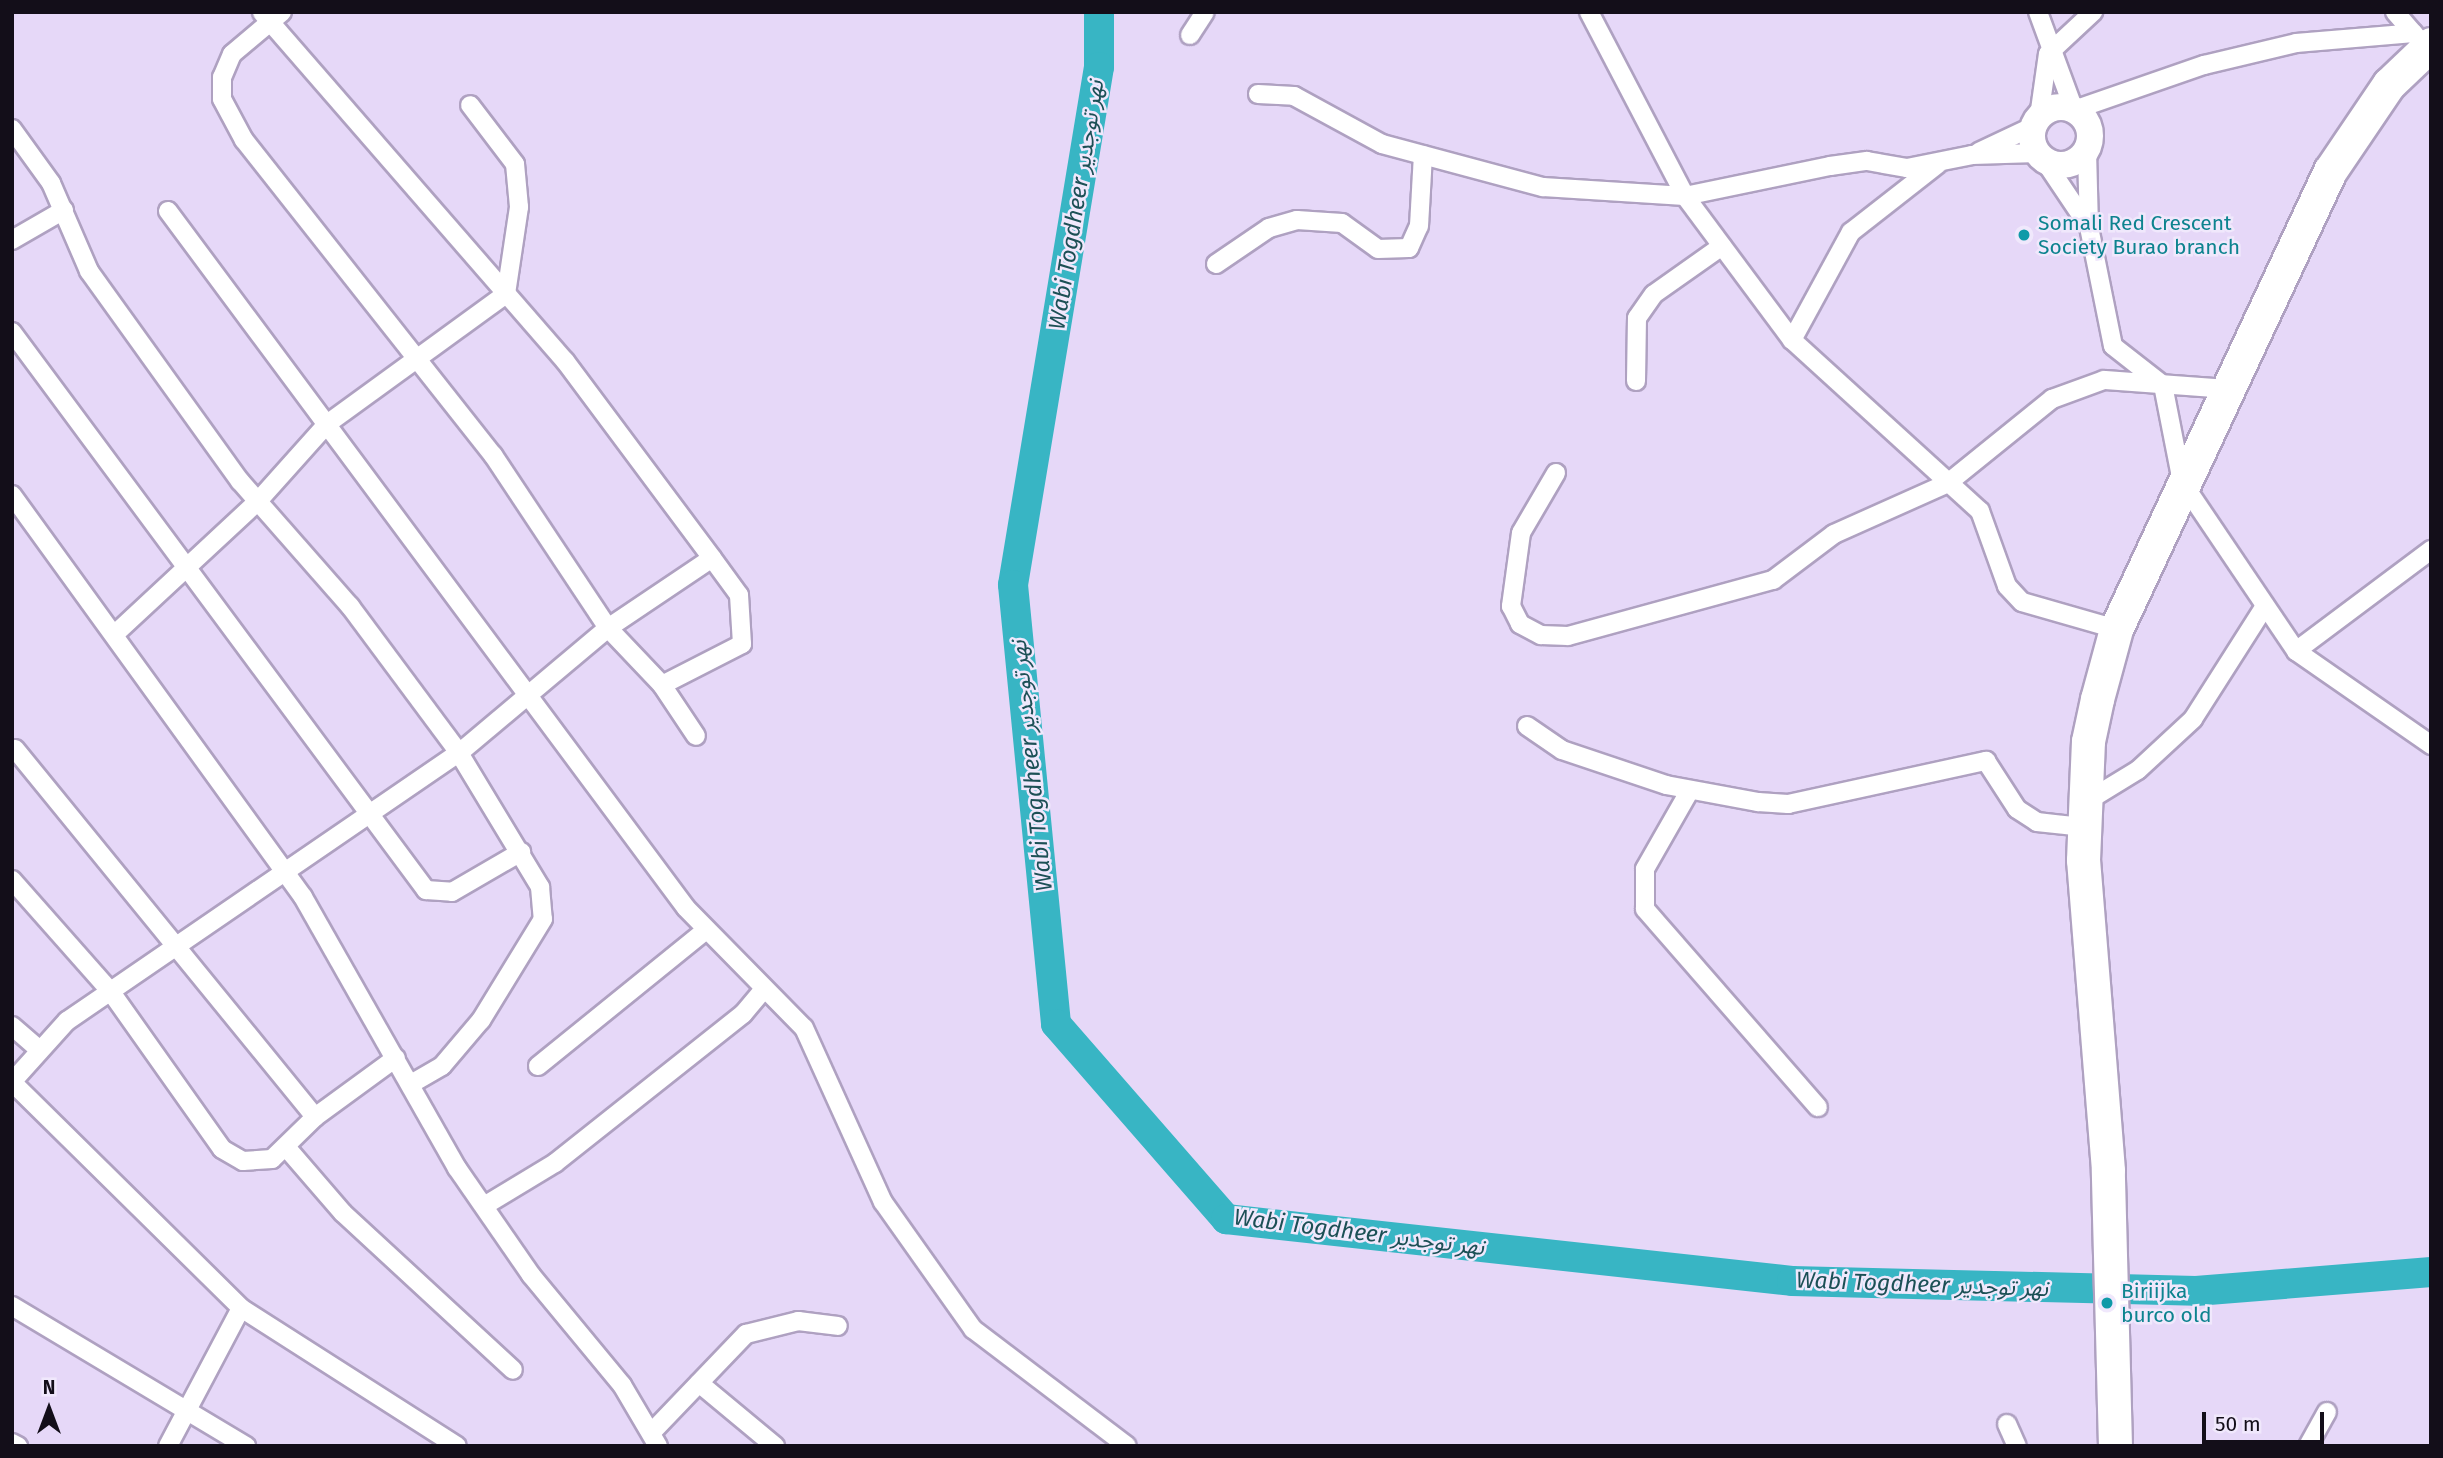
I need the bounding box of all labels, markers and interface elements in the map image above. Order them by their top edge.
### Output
water label: Wabi Togdheer نهر توجدير [1043,78,1109,332]
place label: Somali Red Crescent Society Burao branch [2038,210,2240,260]
marker: Somali Red Crescent Society Burao branch [2016,227,2032,243]
water label: Wabi Togdheer نهر توجدير [1004,639,1058,893]
water label: Wabi Togdheer نهر توجدير [1232,1203,1486,1261]
water label: Wabi Togdheer نهر توجدير [1795,1266,2049,1302]
place label: Biriijka burco old [2121,1278,2211,1328]
marker: Biriijka burco old [2099,1295,2115,1311]
north arrow [14,1374,84,1444]
text: N [43,1376,55,1399]
scale bar [2205,1398,2328,1442]
text: 50 m [2215,1411,2261,1437]

